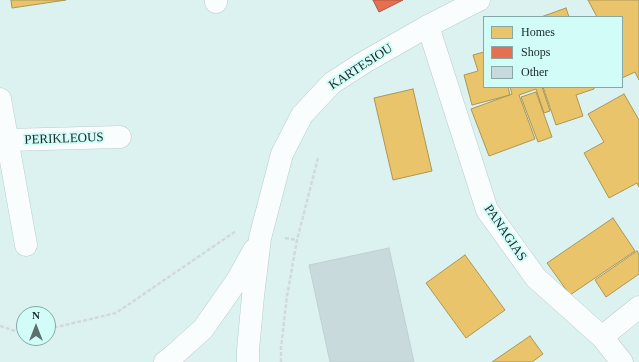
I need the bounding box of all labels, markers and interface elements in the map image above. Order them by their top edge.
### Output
legend [483,16,623,88]
text: Homes [521,25,555,39]
street label: KARTESIOU [326,41,396,93]
text: Shops [521,45,550,59]
text: Other [521,65,548,79]
street label: PERIKLEOUS [24,130,104,148]
street label: PANAGIAS [480,202,530,264]
north arrow [16,306,56,346]
text: N [32,309,40,321]

